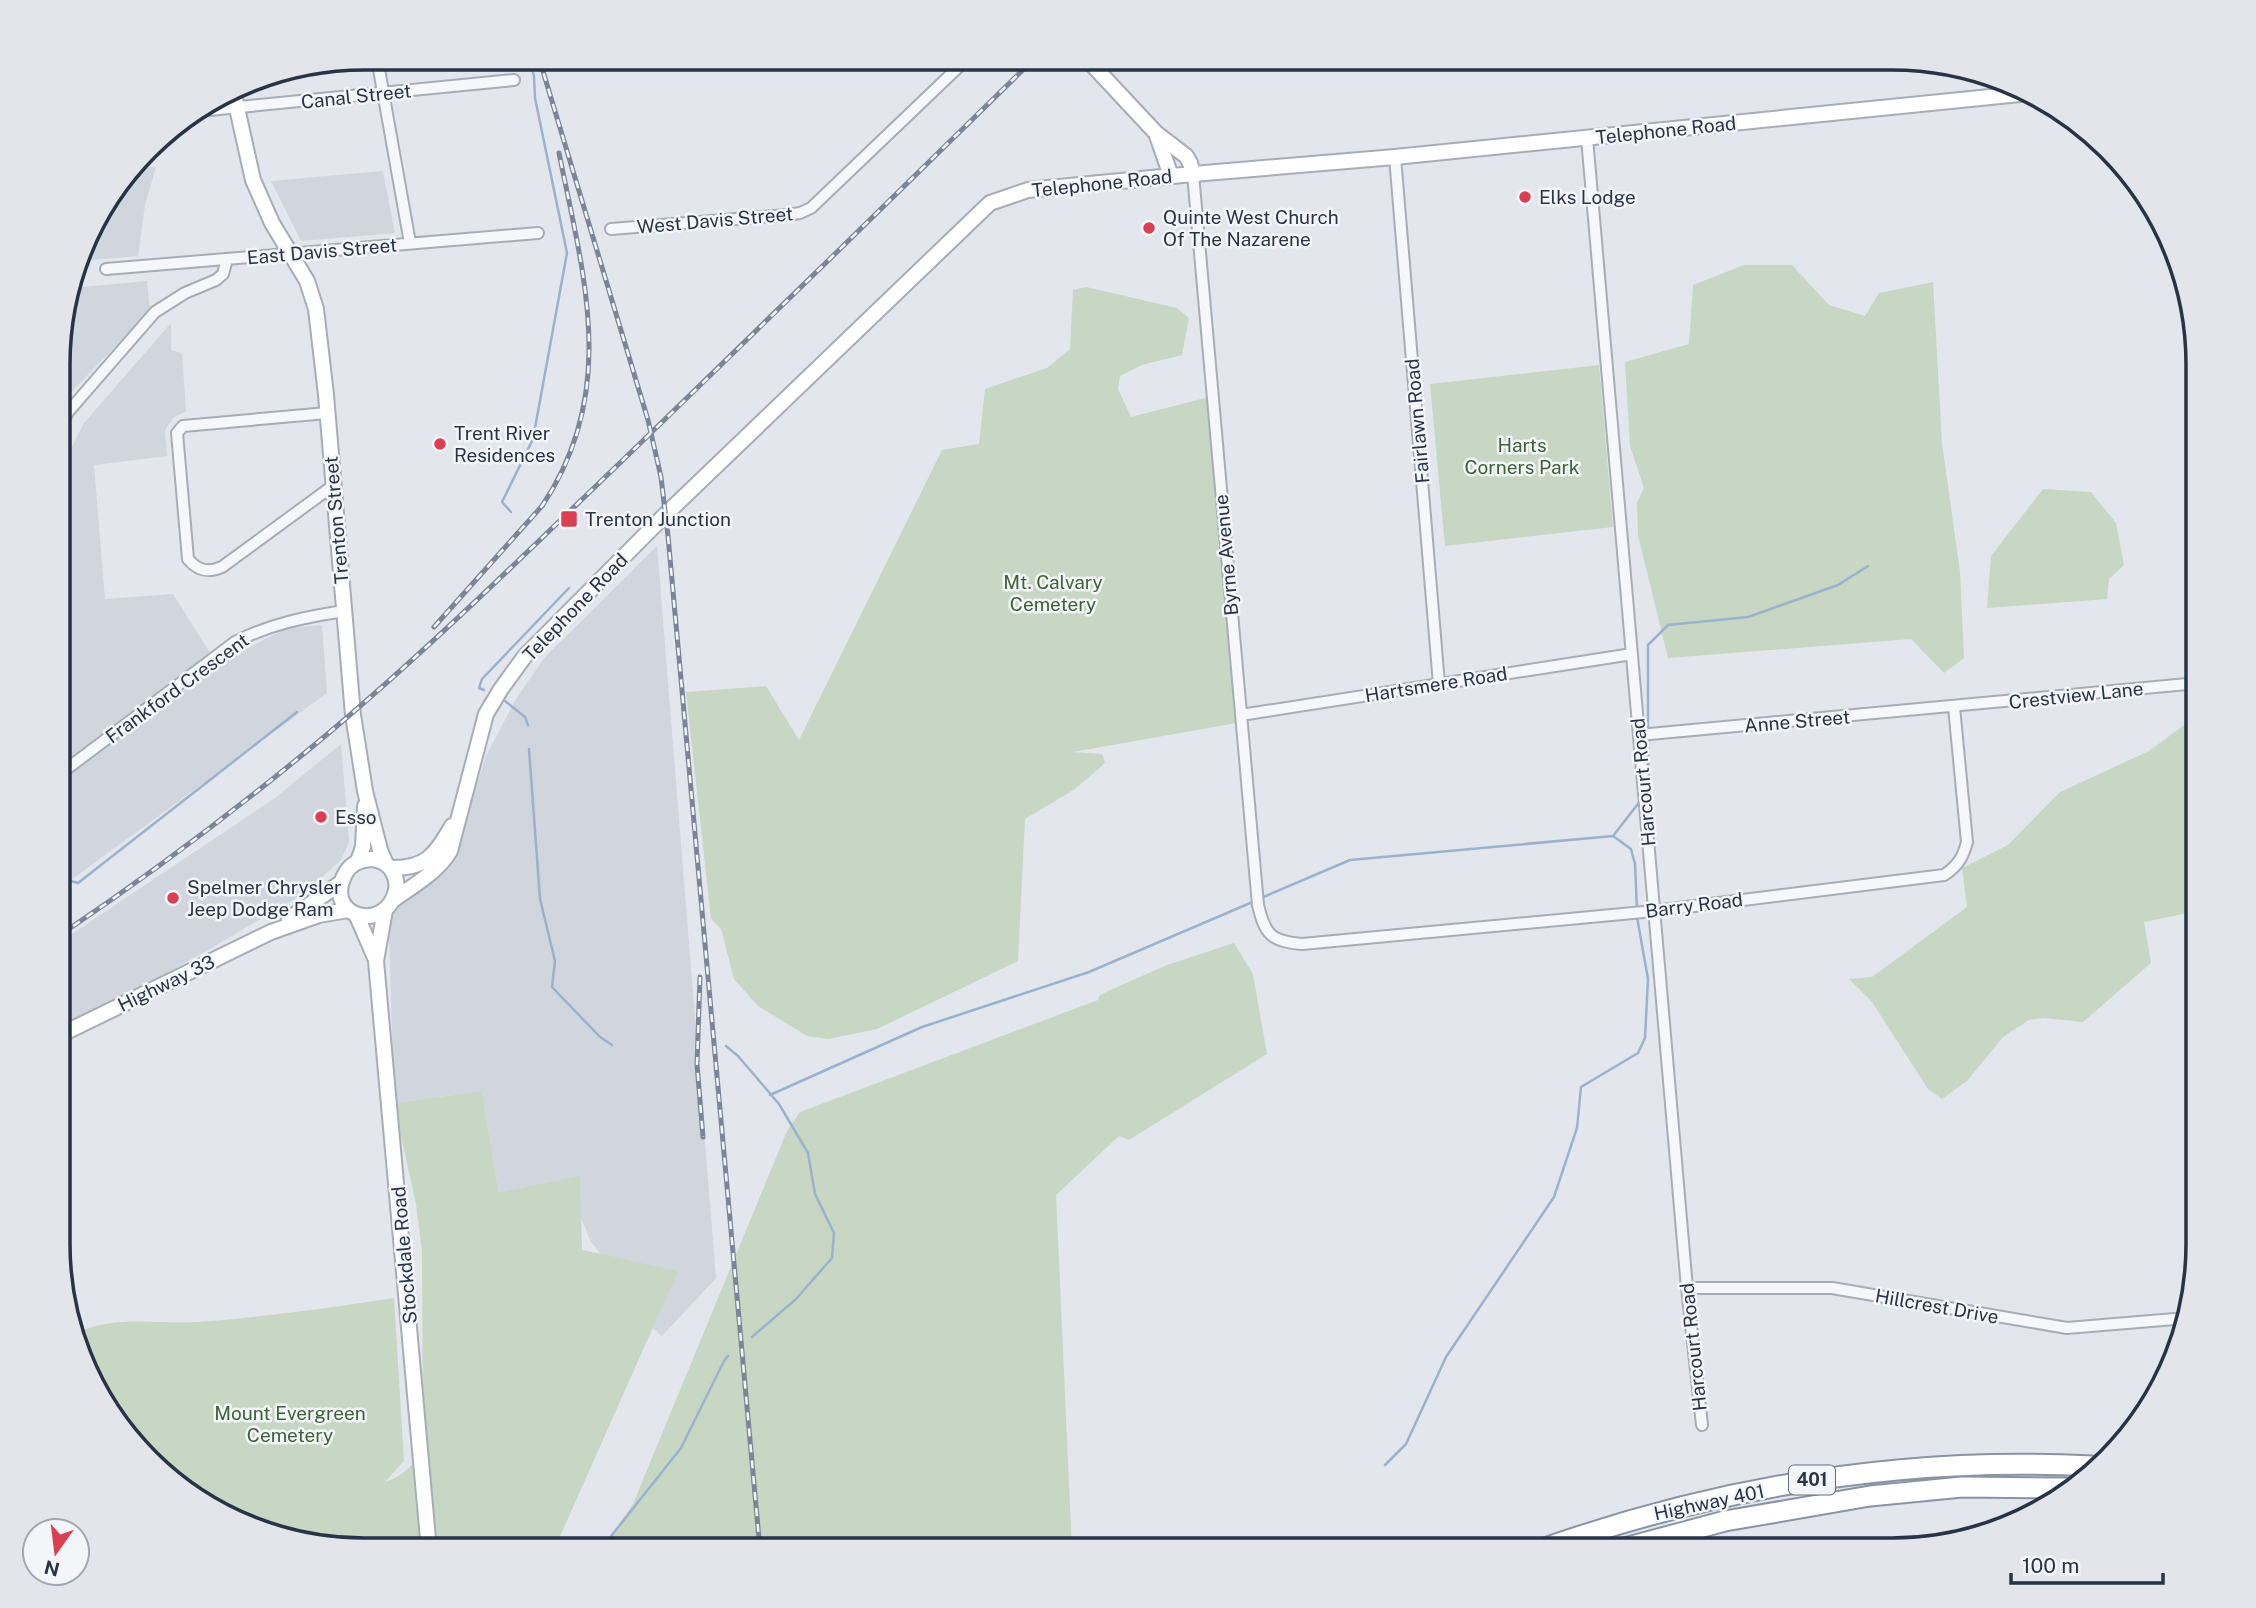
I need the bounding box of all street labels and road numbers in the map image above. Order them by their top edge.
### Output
street label: Canal Street [300,79,412,113]
street label: Telephone Road [1595,112,1737,148]
street label: Telephone Road [1031,165,1173,201]
street label: West Davis Street [636,202,794,238]
street label: East Davis Street [246,233,398,269]
street label: Fairlawn Road [1401,358,1433,484]
street label: Trenton Street [319,455,353,585]
street label: Byrne Avenue [1210,493,1242,617]
street label: Telephone Road [518,549,632,665]
street label: Frankford Crescent [101,629,253,747]
street label: Hartsmere Road [1363,662,1509,706]
street label: Crestview Lane [2008,677,2144,713]
street label: Anne Street [1743,705,1851,737]
street label: Harcourt Road [1626,717,1660,847]
street label: Barry Road [1644,888,1744,922]
street label: Highway 33 [114,950,218,1016]
street label: Stockdale Road [387,1185,421,1325]
street label: Harcourt Road [1675,1282,1711,1412]
street label: Hillcrest Drive [1873,1284,2001,1328]
road number: 401 [1789,1465,1835,1494]
street label: Highway 401 [1652,1480,1766,1524]

